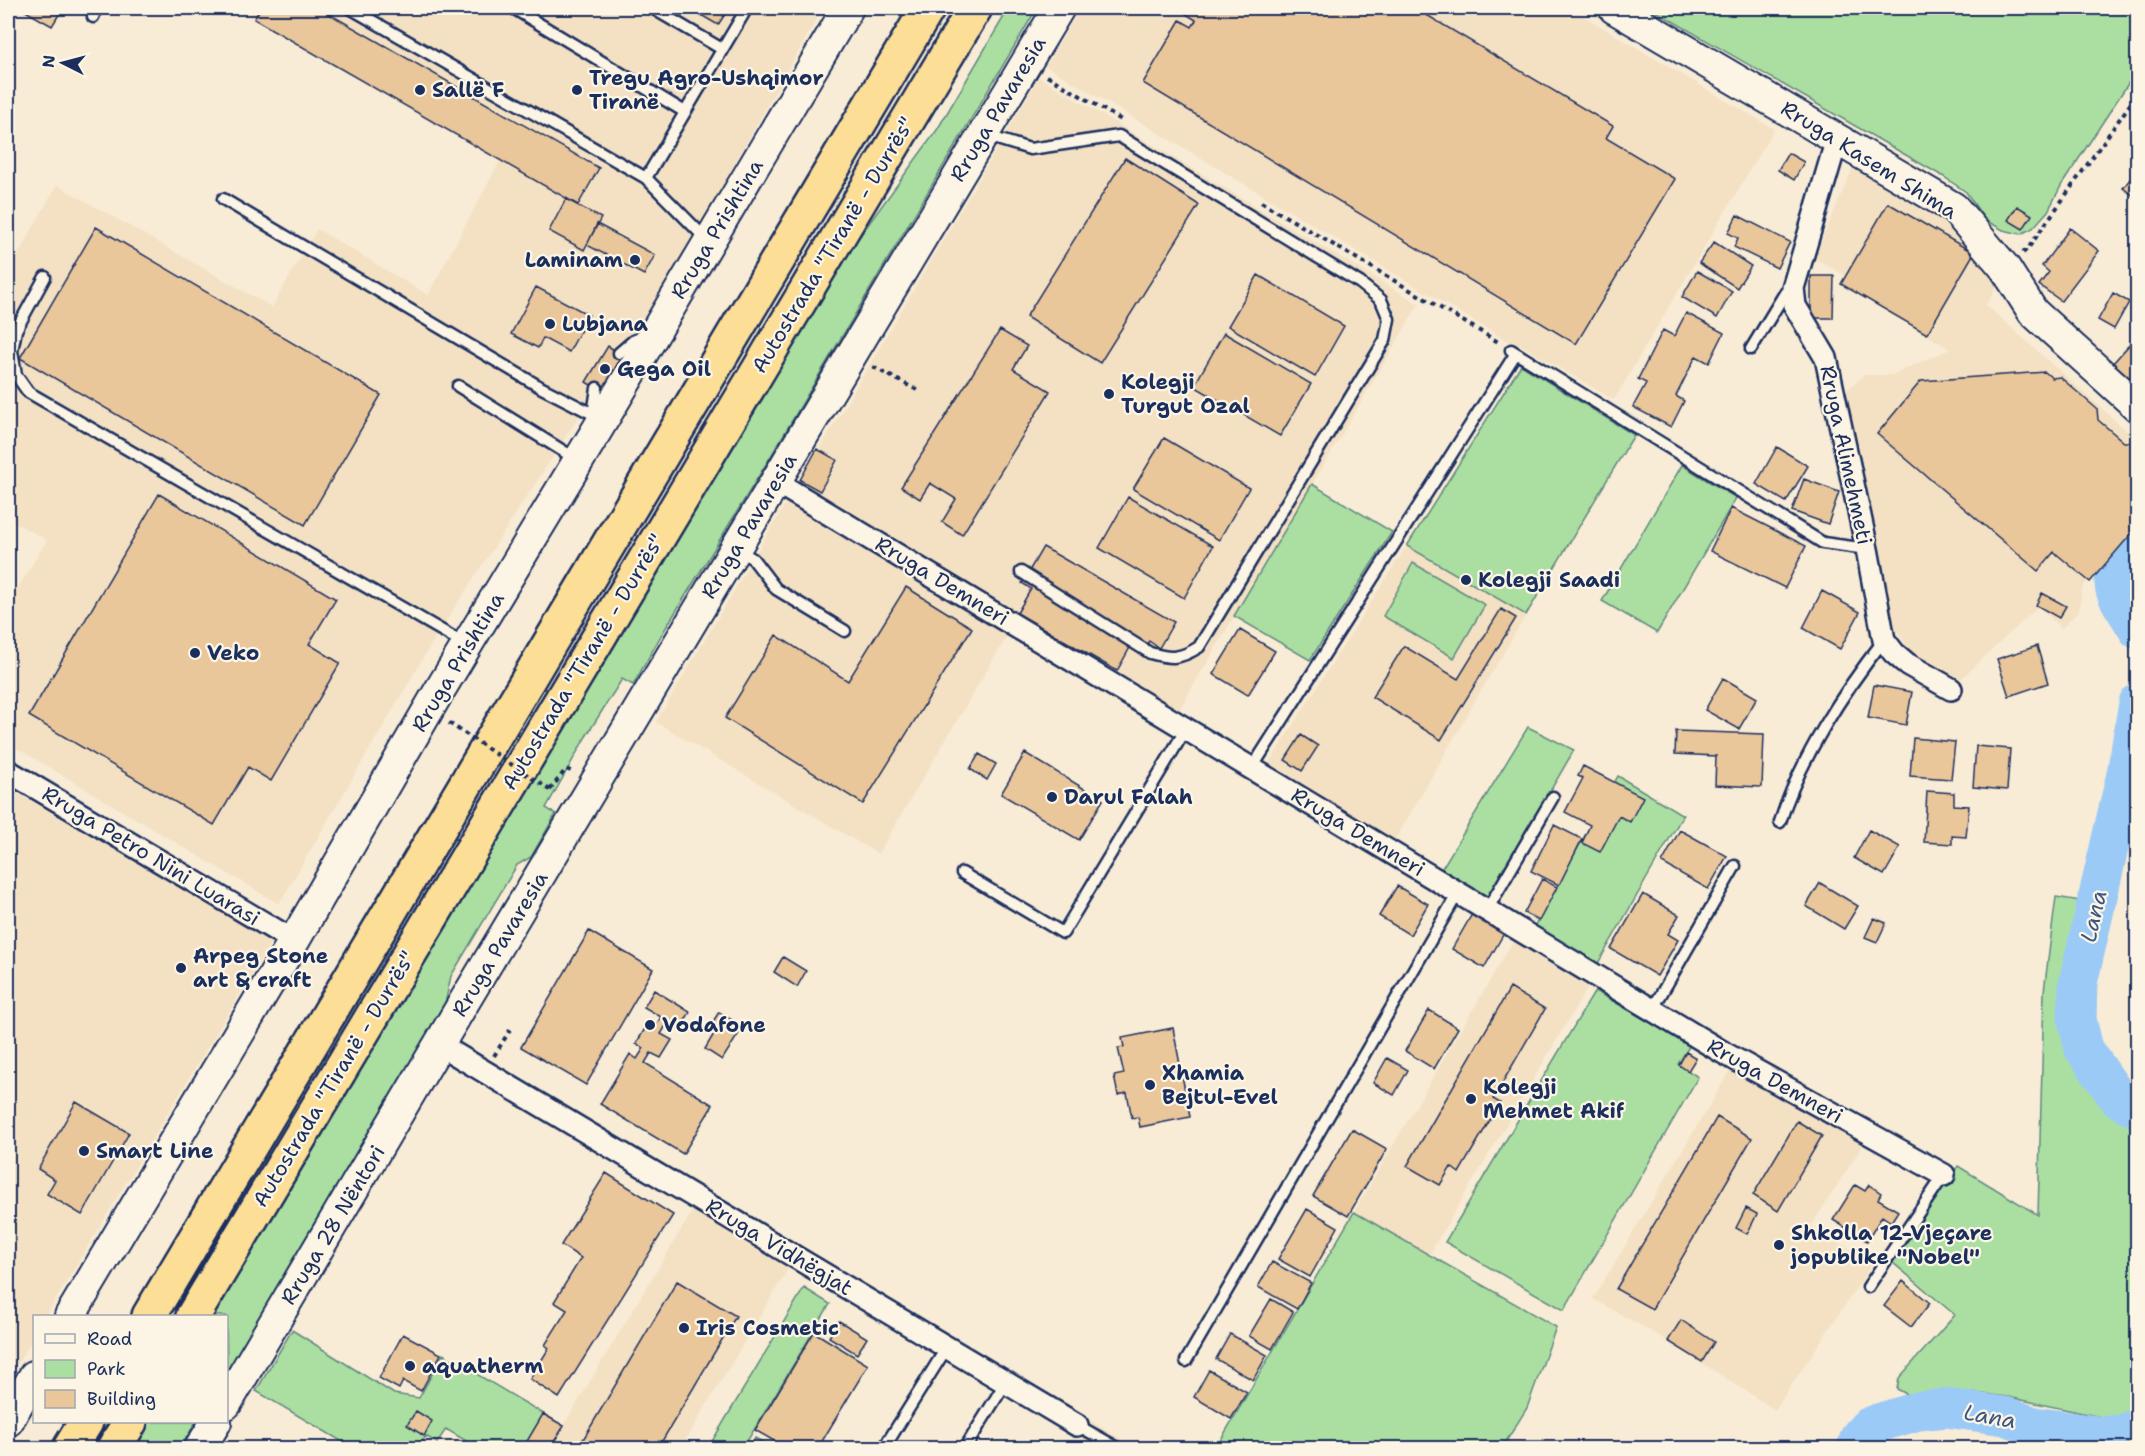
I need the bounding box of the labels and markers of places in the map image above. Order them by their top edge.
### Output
place label: Tregu Agro-Ushqimor Tiranë [589,64,824,116]
place label: Sallë F [432,76,504,104]
marker: Sallë F [413,83,427,97]
marker: Tregu Agro-Ushqimor Tiranë [570,83,584,97]
place label: Laminam [525,246,623,274]
marker: Laminam [628,253,642,267]
place label: Lubjana [562,310,649,338]
marker: Lubjana [543,317,557,331]
place label: Gega Oil [617,355,711,383]
marker: Gega Oil [598,362,612,376]
place label: Kolegji Turgut Ozal [1121,368,1250,420]
marker: Kolegji Turgut Ozal [1102,387,1116,401]
place label: Kolegji Saadi [1478,566,1620,594]
marker: Kolegji Saadi [1459,573,1473,587]
place label: Veko [207,639,259,667]
marker: Veko [188,646,202,660]
place label: Darul Falah [1064,783,1193,811]
marker: Darul Falah [1045,790,1059,804]
place label: Arpeg Stone art & craft [193,942,328,994]
marker: Arpeg Stone art & craft [174,961,188,975]
place label: Vodafone [662,1011,766,1039]
marker: Vodafone [643,1018,657,1032]
place label: Xhamia Bejtul-Evel [1162,1059,1278,1111]
place label: Kolegji Mehmet Akif [1483,1073,1625,1125]
marker: Xhamia Bejtul-Evel [1143,1078,1157,1092]
marker: Kolegji Mehmet Akif [1464,1092,1478,1106]
place label: Smart Line [96,1137,214,1165]
marker: Smart Line [77,1144,91,1158]
place label: Shkolla 12-Vjeçare jopublike "Nobel" [1790,1219,1992,1271]
marker: Shkolla 12-Vjeçare jopublike "Nobel" [1772,1238,1786,1252]
place label: Iris Cosmetic [696,1314,839,1342]
marker: Iris Cosmetic [677,1321,691,1335]
place label: aquatherm [422,1352,543,1380]
marker: aquatherm [403,1359,417,1373]

